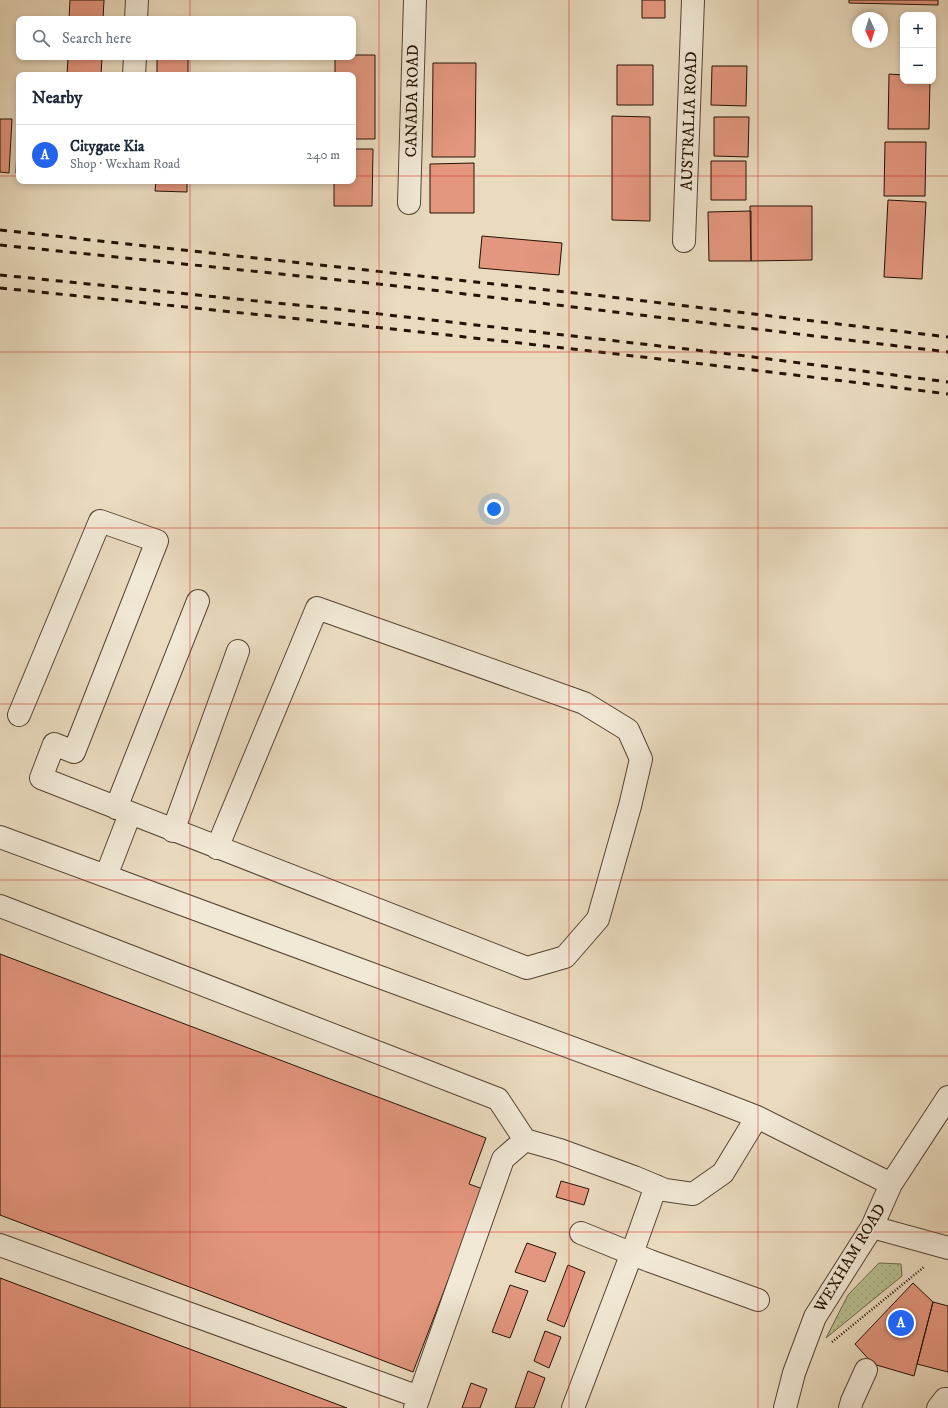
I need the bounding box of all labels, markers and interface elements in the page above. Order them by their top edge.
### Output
north arrow [852,12,888,48]
map controls [900,12,936,84]
button: + [900,12,936,48]
search box [16,16,356,60]
icon: search [30,27,52,49]
text: Search here [62,29,131,48]
street label: CANADA ROAD [401,44,423,158]
button: − [900,48,936,84]
street label: AUSTRALIA ROAD [677,51,701,191]
text: Nearby [32,87,82,109]
text: Citygate Kia [70,137,144,156]
text: A [41,147,49,163]
text: 240 m [307,147,340,163]
text: Shop · Wexham Road [70,156,180,172]
your location [484,499,504,519]
street label: WEXHAM ROAD [809,1200,890,1317]
pin: A [888,1308,914,1338]

